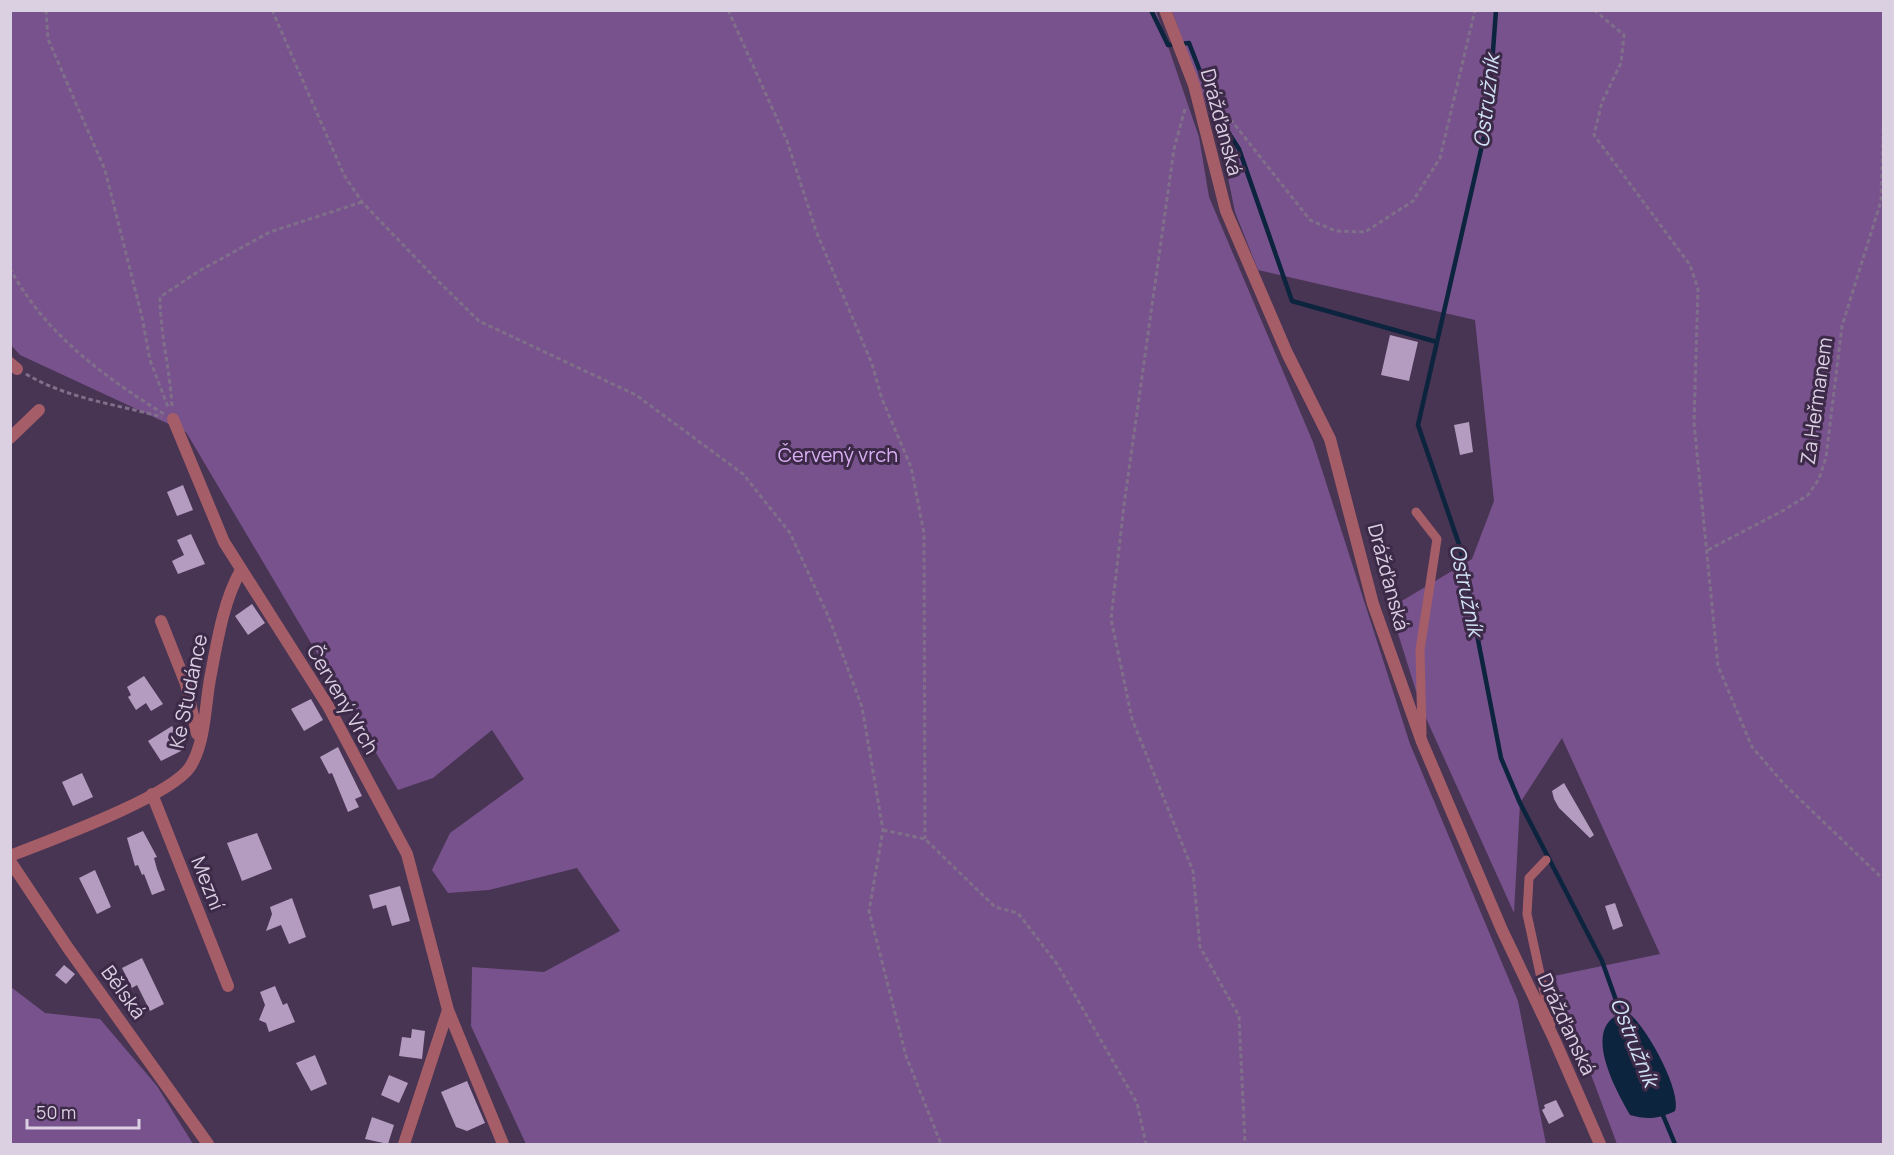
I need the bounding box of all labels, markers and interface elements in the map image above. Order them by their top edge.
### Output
water label: Ostružník [1466,50,1506,149]
street label: Drážďanská [1195,66,1249,178]
street label: Za Heřmanem [1794,336,1838,466]
park label: Červený vrch [778,441,898,468]
street label: Drážďanská [1362,521,1416,633]
water label: Ostružník [1444,541,1491,641]
street label: Ke Studánce [163,631,213,751]
street label: Červený Vrch [301,639,385,759]
street label: Mezní [185,852,231,914]
street label: Bělská [95,960,153,1024]
street label: Drážďanská [1532,969,1602,1079]
water label: Ostružník [1604,993,1666,1093]
scale bar [27,1092,140,1130]
text: 50 m [36,1100,76,1124]

